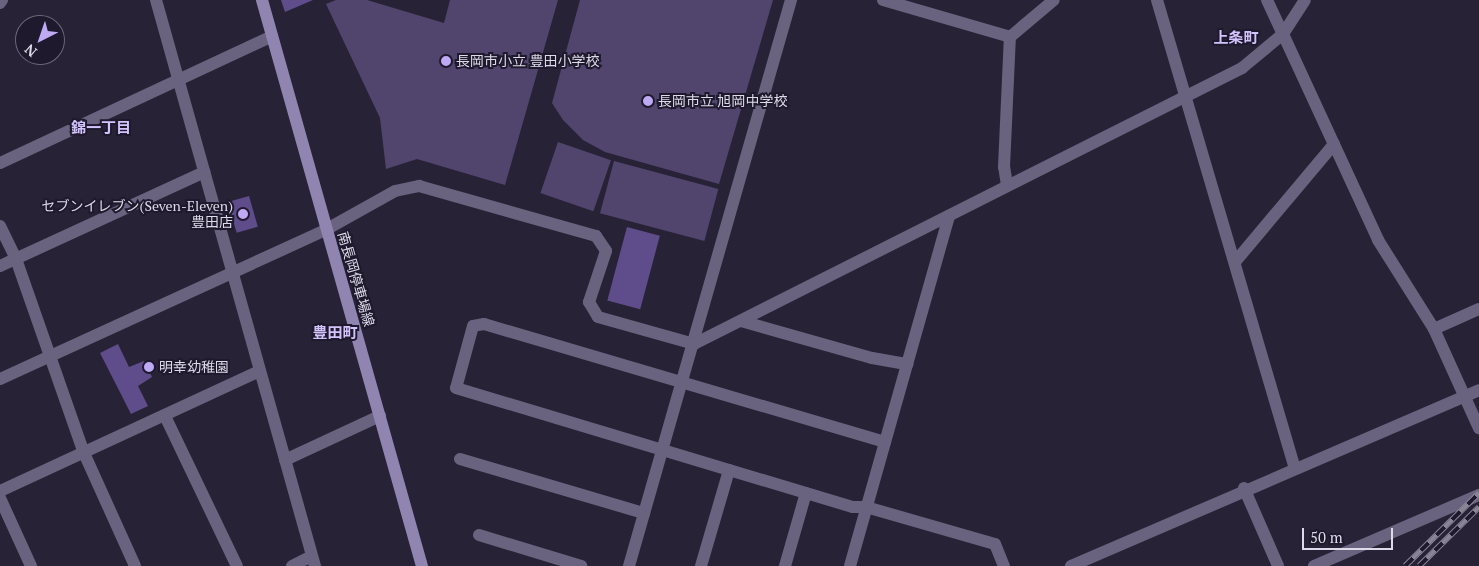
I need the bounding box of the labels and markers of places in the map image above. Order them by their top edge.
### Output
place label: 長岡市小立 豊田小学校 [456,53,599,69]
marker: 長岡市小立 豊田小学校 [440,55,452,67]
place label: 長岡市立 旭岡中学校 [658,93,787,109]
marker: 長岡市立 旭岡中学校 [642,95,654,107]
place label: セブンイレブン(Seven-Eleven) 豊田店 [42,198,233,230]
marker: セブンイレブン(Seven-Eleven) 豊田店 [237,208,249,220]
place label: 明幸幼稚園 [159,359,229,375]
marker: 明幸幼稚園 [143,361,155,373]

